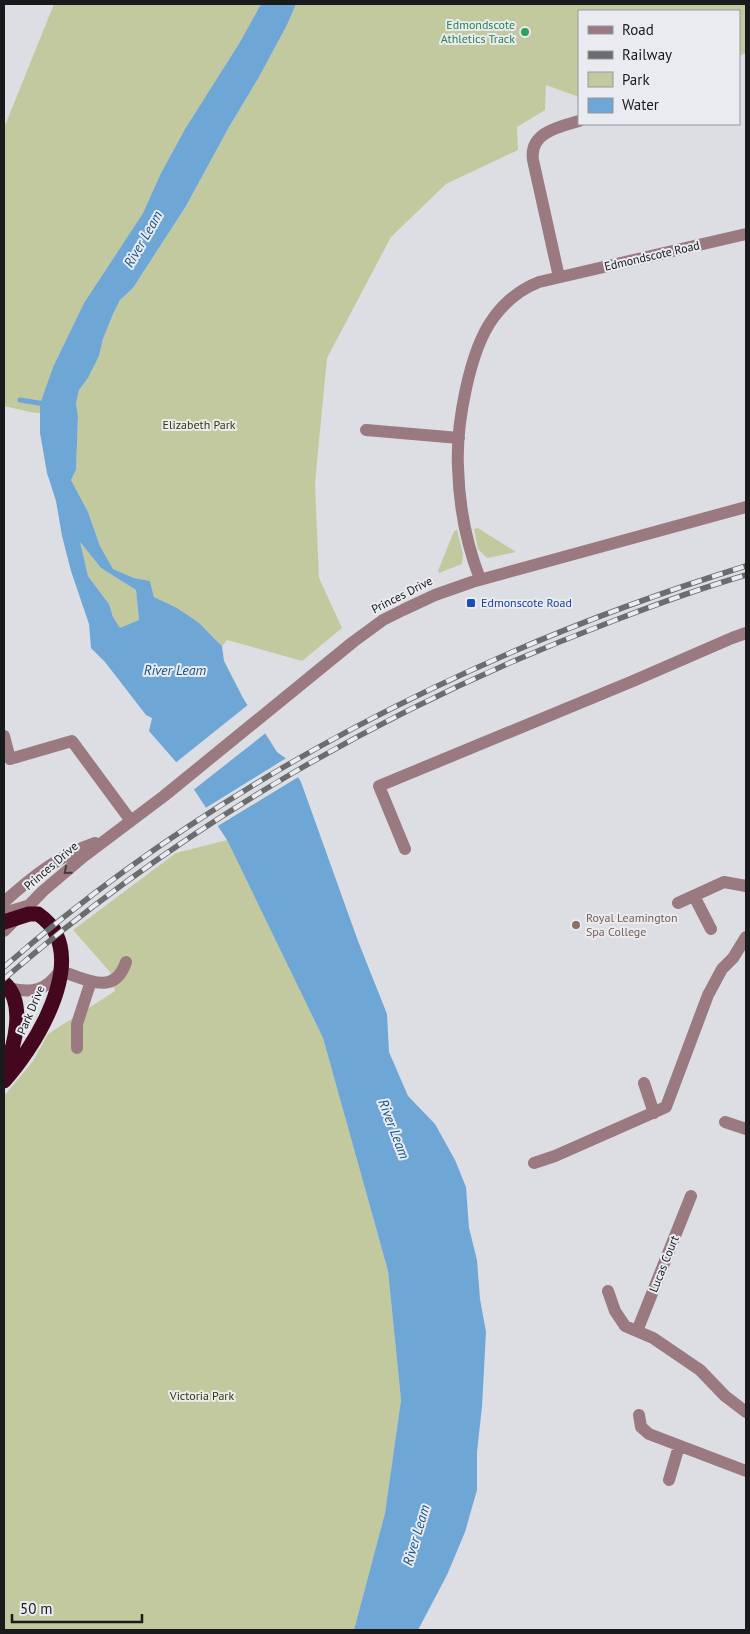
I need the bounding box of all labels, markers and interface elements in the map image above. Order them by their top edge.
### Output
legend [578,10,740,125]
place label: Edmondscote Athletics Track [441,17,515,46]
text: Road [622,20,654,39]
marker: Edmondscote Athletics Track [519,26,531,38]
text: Railway [622,45,672,64]
text: Park [622,70,650,89]
text: Water [622,95,659,114]
water label: River Leam [120,207,167,271]
street label: Edmondscote Road [603,237,701,274]
park label: Elizabeth Park [163,417,236,432]
street label: Princes Drive [369,573,435,616]
place label: Edmonscote Road [481,595,572,610]
marker: Edmonscote Road [465,597,477,609]
water label: River Leam [144,661,207,679]
street label: Princes Drive [21,838,81,893]
one-way arrow [64,865,73,873]
place label: Royal Leamington Spa College [586,910,678,939]
marker: Royal Leamington Spa College [570,919,582,931]
street label: Park Drive [14,983,48,1037]
water label: River Leam [374,1097,414,1162]
street label: Lucas Court [645,1233,682,1294]
park label: Victoria Park [169,1388,234,1403]
water label: River Leam [398,1502,434,1568]
scale bar [12,1592,142,1624]
text: 50 m [20,1599,53,1618]

